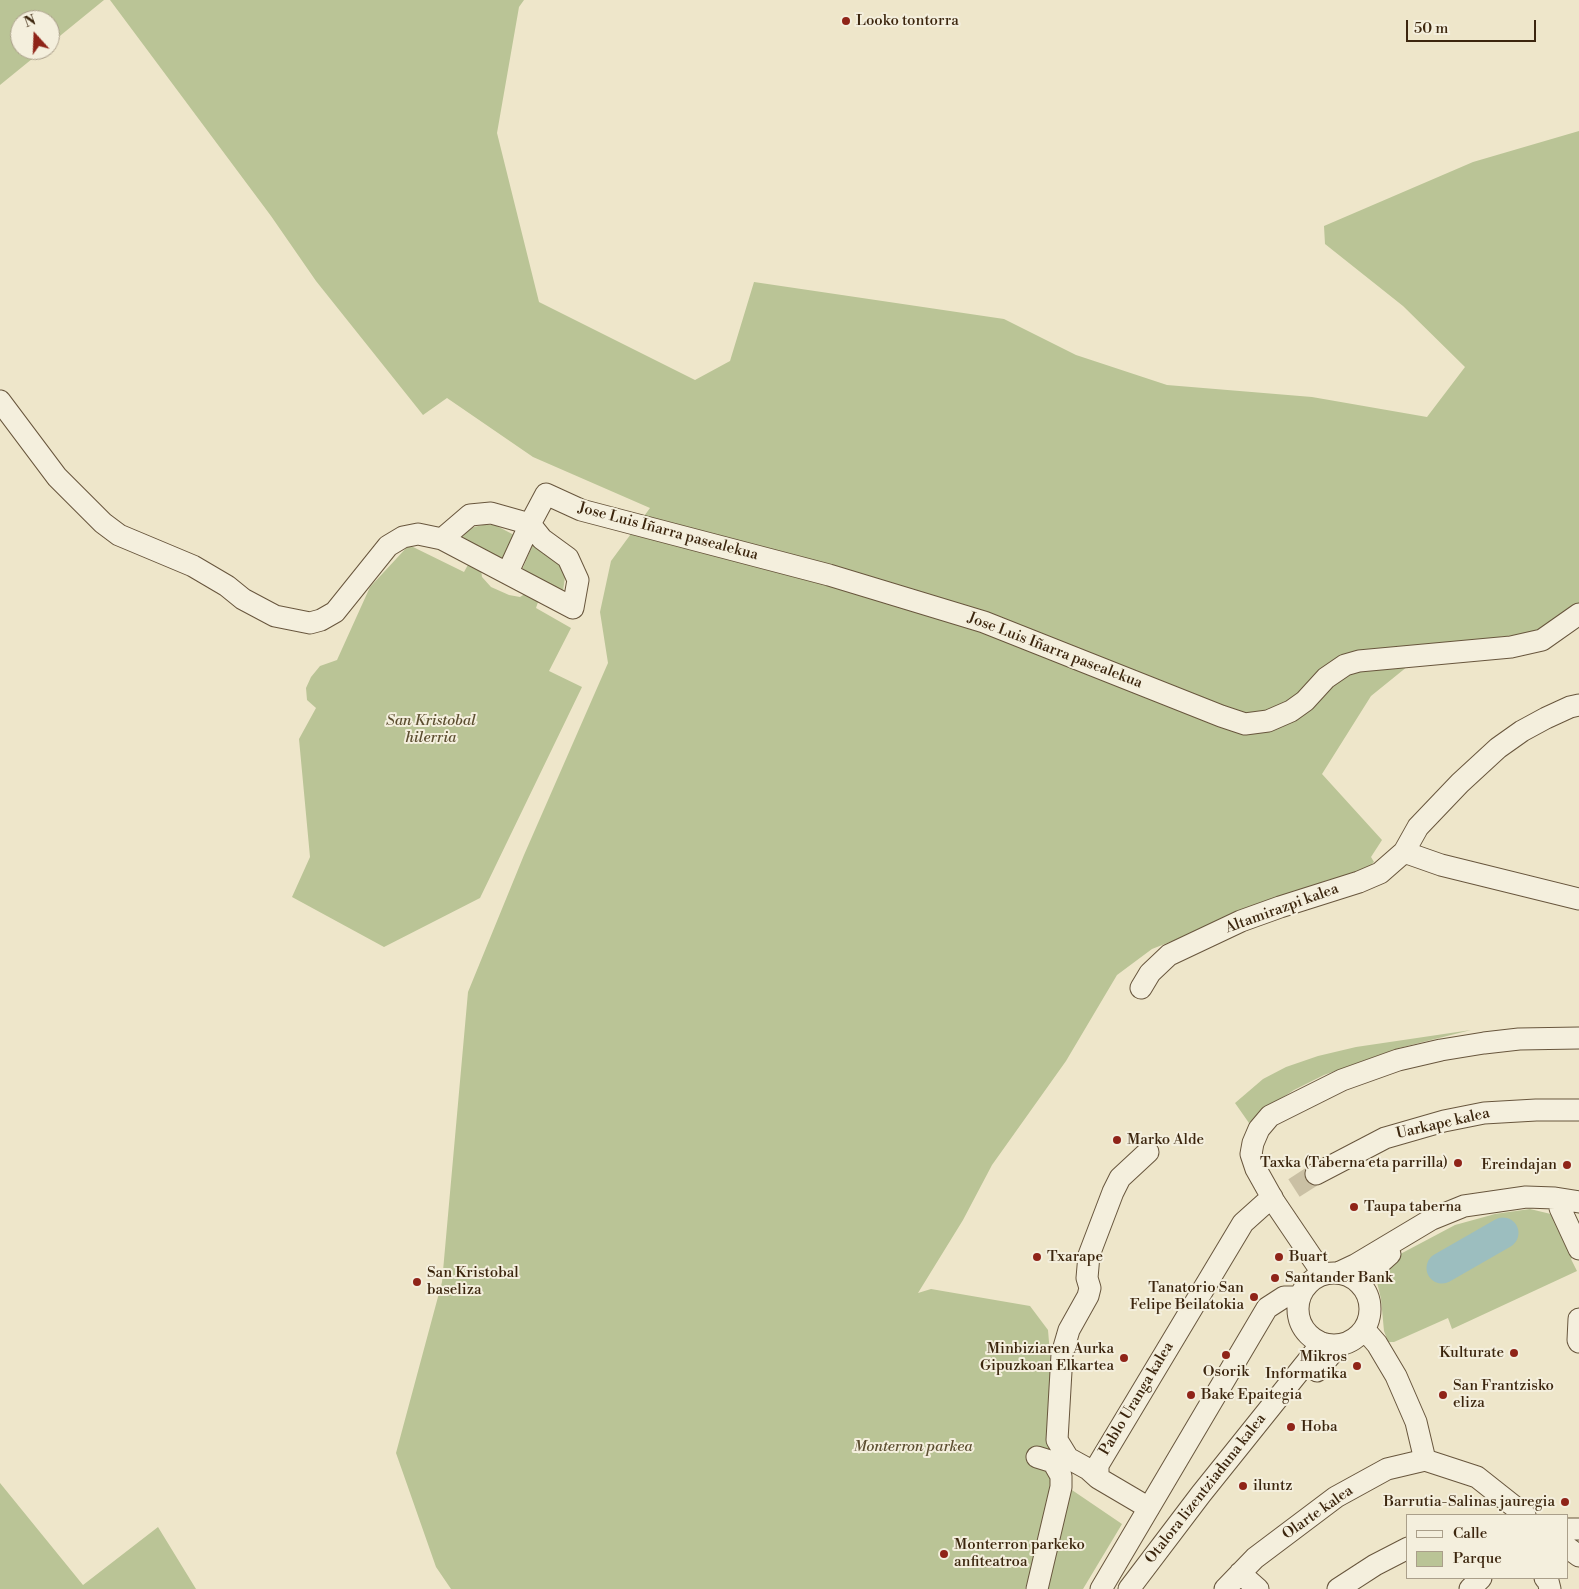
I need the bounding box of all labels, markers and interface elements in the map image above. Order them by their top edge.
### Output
north arrow [10,10,60,60]
scale bar [1409,10,1539,42]
text: N [22,11,38,32]
place label: Looko tontorra [856,12,959,30]
marker: Looko tontorra [840,15,852,27]
text: 50 m [1414,19,1448,38]
street label: Jose Luis Iñarra pasealekua [576,499,760,565]
street label: Jose Luis Iñarra pasealekua [965,609,1145,693]
park label: San Kristobal hilerria [386,712,476,747]
street label: Altamirazpi kalea [1223,880,1341,938]
street label: Uarkape kalea [1395,1105,1491,1143]
place label: Marko Alde [1127,1131,1204,1149]
marker: Marko Alde [1111,1134,1123,1146]
place label: Taxka (Taberna eta parrilla) [1260,1154,1448,1172]
place label: Ereindajan [1481,1156,1557,1174]
marker: Taxka (Taberna eta parrilla) [1452,1157,1464,1169]
marker: Ereindajan [1561,1159,1573,1171]
place label: Taupa taberna [1364,1198,1462,1216]
marker: Taupa taberna [1348,1201,1360,1213]
place label: Txarape [1047,1248,1103,1266]
place label: Buart [1289,1248,1328,1266]
marker: Txarape [1031,1251,1043,1263]
marker: Buart [1273,1251,1285,1263]
place label: San Kristobal baseliza [427,1264,519,1299]
place label: Santander Bank [1285,1269,1393,1287]
marker: Santander Bank [1269,1272,1281,1284]
marker: San Kristobal baseliza [411,1276,423,1288]
place label: Tanatorio San Felipe Beilatokia [1130,1279,1244,1314]
marker: Tanatorio San Felipe Beilatokia [1248,1291,1260,1303]
street label: Pablo Uranga kalea [1096,1339,1178,1459]
place label: Minbiziaren Aurka Gipuzkoan Elkartea [980,1340,1114,1375]
place label: Kulturate [1439,1344,1504,1362]
marker: Kulturate [1508,1347,1520,1359]
place label: Mikros Informatika [1265,1348,1347,1383]
marker: Osorik [1220,1349,1232,1361]
marker: Minbiziaren Aurka Gipuzkoan Elkartea [1118,1352,1130,1364]
marker: Mikros Informatika [1351,1360,1363,1372]
place label: Osorik [1203,1363,1249,1381]
place label: San Frantzisko eliza [1453,1377,1554,1412]
place label: Bake Epaitegia [1201,1386,1302,1404]
marker: Bake Epaitegia [1185,1389,1197,1401]
marker: San Frantzisko eliza [1437,1389,1449,1401]
street label: Otalora lizentziaduna kalea [1142,1410,1270,1568]
place label: Hoba [1301,1418,1338,1436]
marker: Hoba [1285,1421,1297,1433]
park label: Monterron parkea [853,1438,973,1456]
place label: iluntz [1253,1477,1292,1495]
marker: iluntz [1237,1480,1249,1492]
street label: Olarte kalea [1279,1482,1357,1544]
place label: Barrutia-Salinas jauregia [1383,1493,1555,1511]
marker: Barrutia-Salinas jauregia [1559,1496,1571,1508]
legend [1406,1514,1569,1579]
text: Calle [1453,1524,1487,1543]
place label: Monterron parkeko anfiteatroa [954,1536,1085,1571]
marker: Monterron parkeko anfiteatroa [938,1548,950,1560]
text: Parque [1453,1549,1502,1568]

